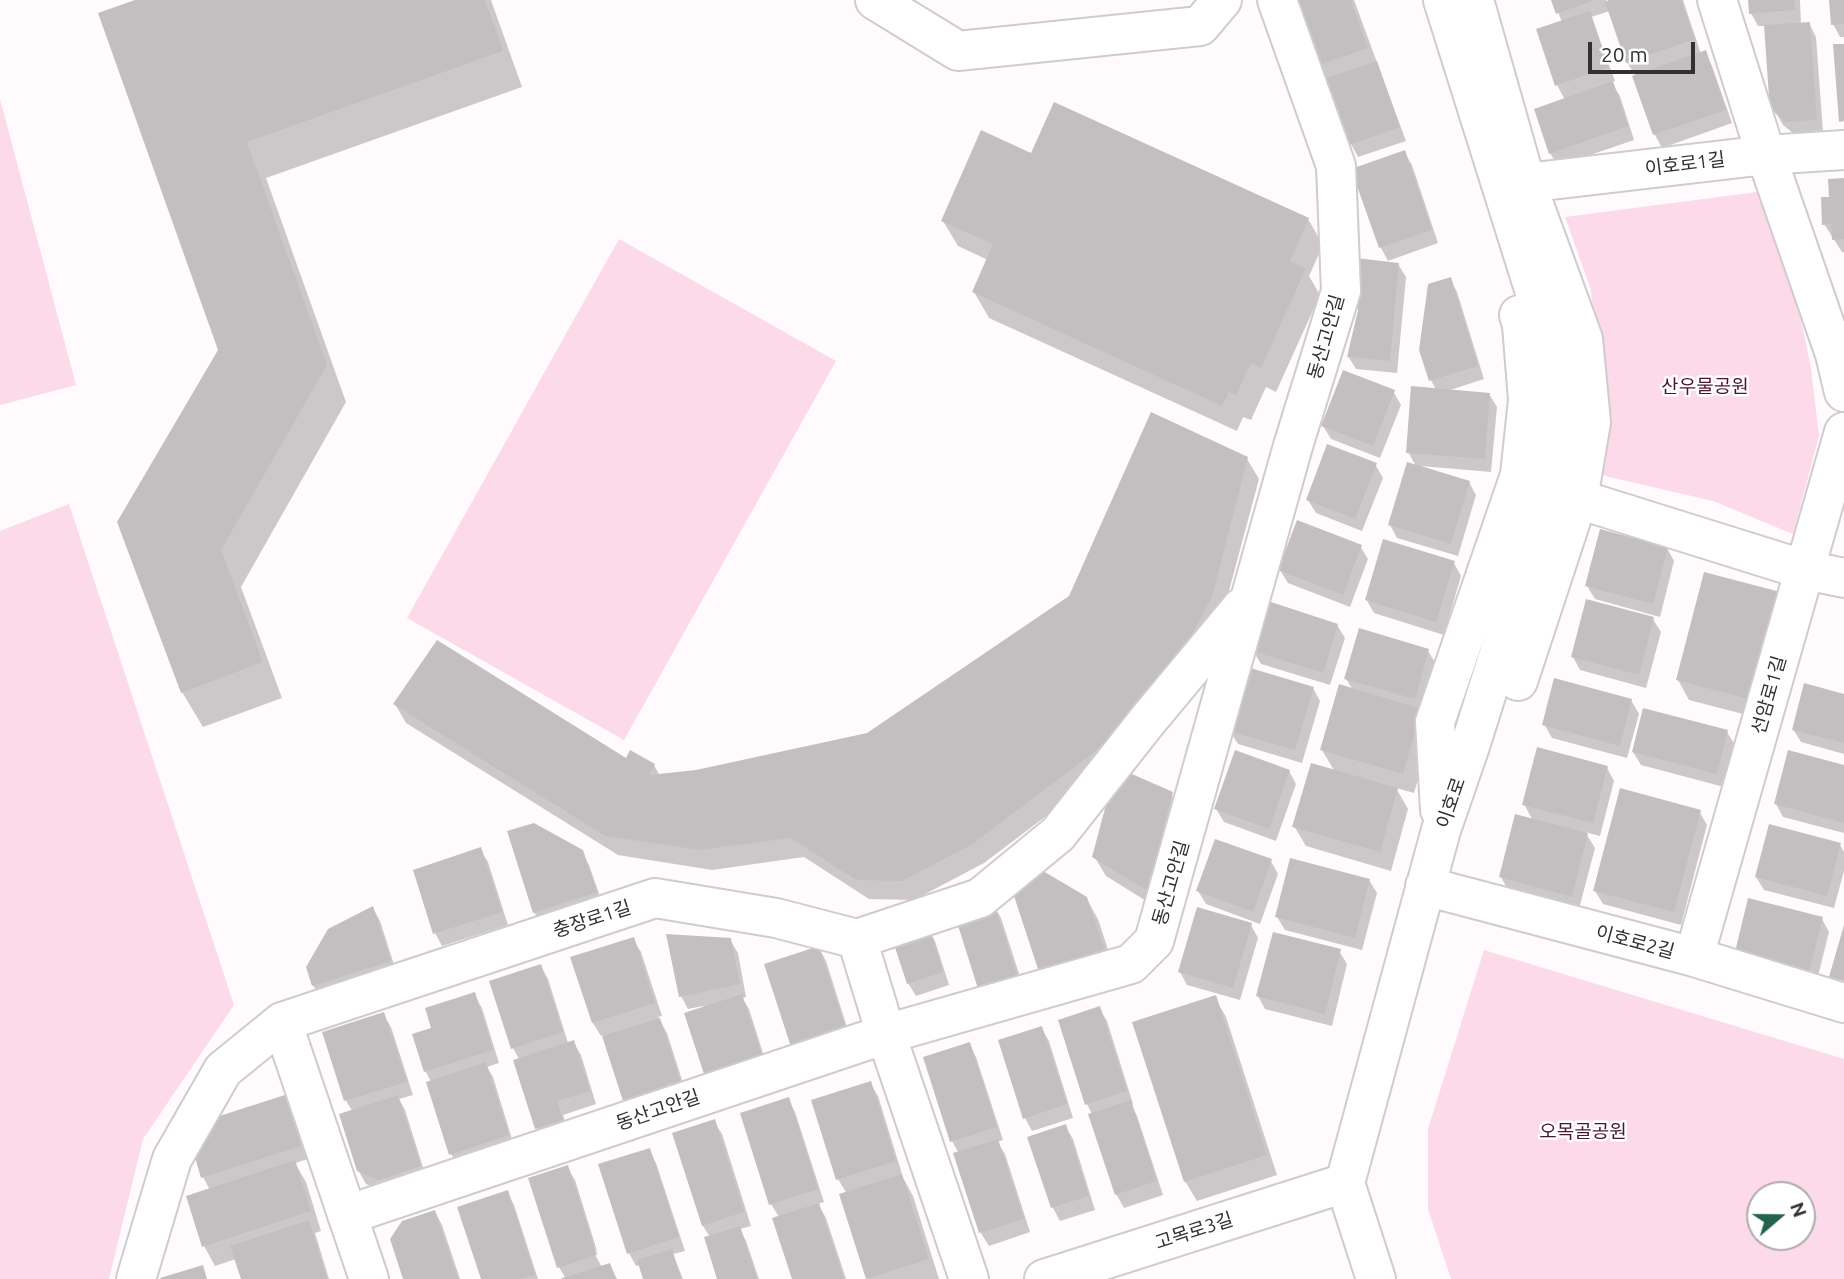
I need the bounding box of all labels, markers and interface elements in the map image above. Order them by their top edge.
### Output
scale bar [1592,28,1699,72]
text: 20 m [1601,42,1648,66]
street label: 이호로1길 [1644,148,1726,180]
street label: 동산고안길 [1303,292,1349,382]
park label: 산우물공원 [1661,376,1749,398]
street label: 선암로1길 [1747,653,1791,737]
street label: 이호로 [1432,774,1470,832]
street label: 동산고안길 [1148,838,1194,928]
street label: 충장로1길 [550,896,634,942]
street label: 이호로2길 [1593,921,1677,963]
street label: 동산고안길 [613,1085,703,1135]
park label: 오목골공원 [1539,1121,1627,1143]
north arrow [1746,1181,1816,1251]
text: N [1786,1199,1812,1220]
street label: 고목로3길 [1152,1208,1236,1254]

